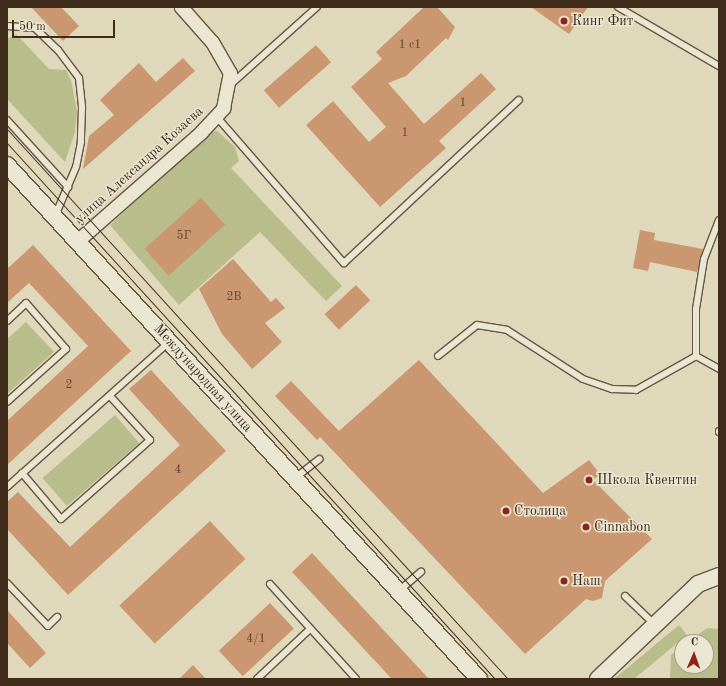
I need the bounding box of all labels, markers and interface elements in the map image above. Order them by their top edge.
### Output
scale bar [14,12,117,38]
place label: Кинг Фит [572,13,633,29]
marker: Кинг Фит [559,16,569,26]
text: 50 m [19,21,46,33]
house number: 1 с1 [399,39,421,53]
house number: 1 [460,97,466,111]
street label: улица Александра Козаева [71,103,207,227]
house number: 1 [402,127,408,141]
house number: 5Г [177,230,191,244]
house number: 2В [226,291,242,305]
street label: Международная улица [150,321,256,435]
house number: 2 [66,379,72,393]
house number: 4 [175,464,181,478]
place label: Школа Квентин [597,472,697,488]
marker: Школа Квентин [584,475,594,485]
place label: Столица [514,503,566,519]
marker: Столица [501,506,511,516]
place label: Cinnabon [594,519,651,535]
marker: Cinnabon [581,522,591,532]
place label: Наш [572,573,601,589]
marker: Наш [559,576,569,586]
house number: 4/1 [246,633,266,647]
north arrow [674,634,714,674]
text: С [691,637,698,648]

